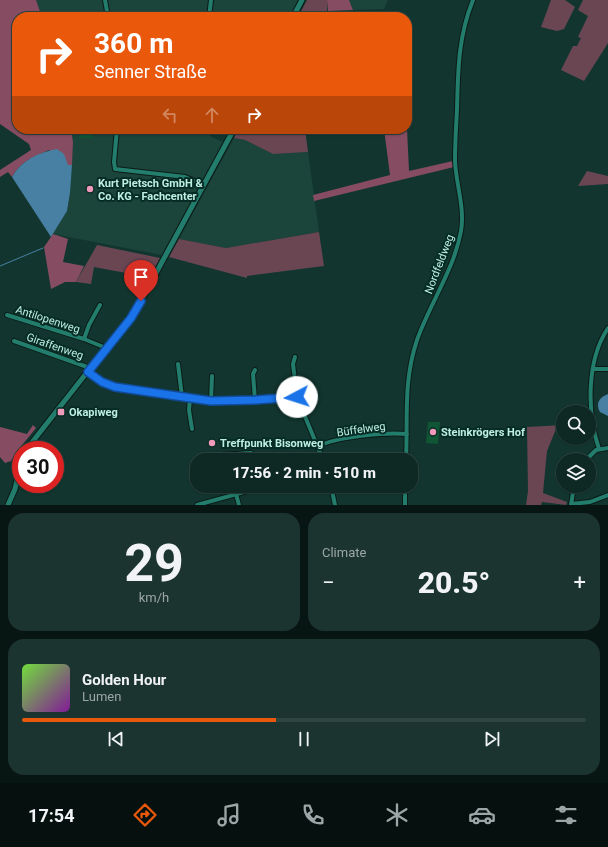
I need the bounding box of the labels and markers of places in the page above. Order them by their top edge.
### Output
place label: Kurt Pietsch GmbH & Co. KG - Fachcenter [98,177,203,203]
marker: Kurt Pietsch GmbH & Co. KG - Fachcenter [85,184,95,194]
pin [124,260,158,301]
place label: Okapiweg [69,406,118,419]
marker: Okapiweg [56,407,66,417]
place label: Steinkrögers Hof [441,426,525,439]
marker: Steinkrögers Hof [428,427,438,437]
place label: Treffpunkt Bisonweg [220,437,323,450]
marker: Treffpunkt Bisonweg [207,438,217,448]

